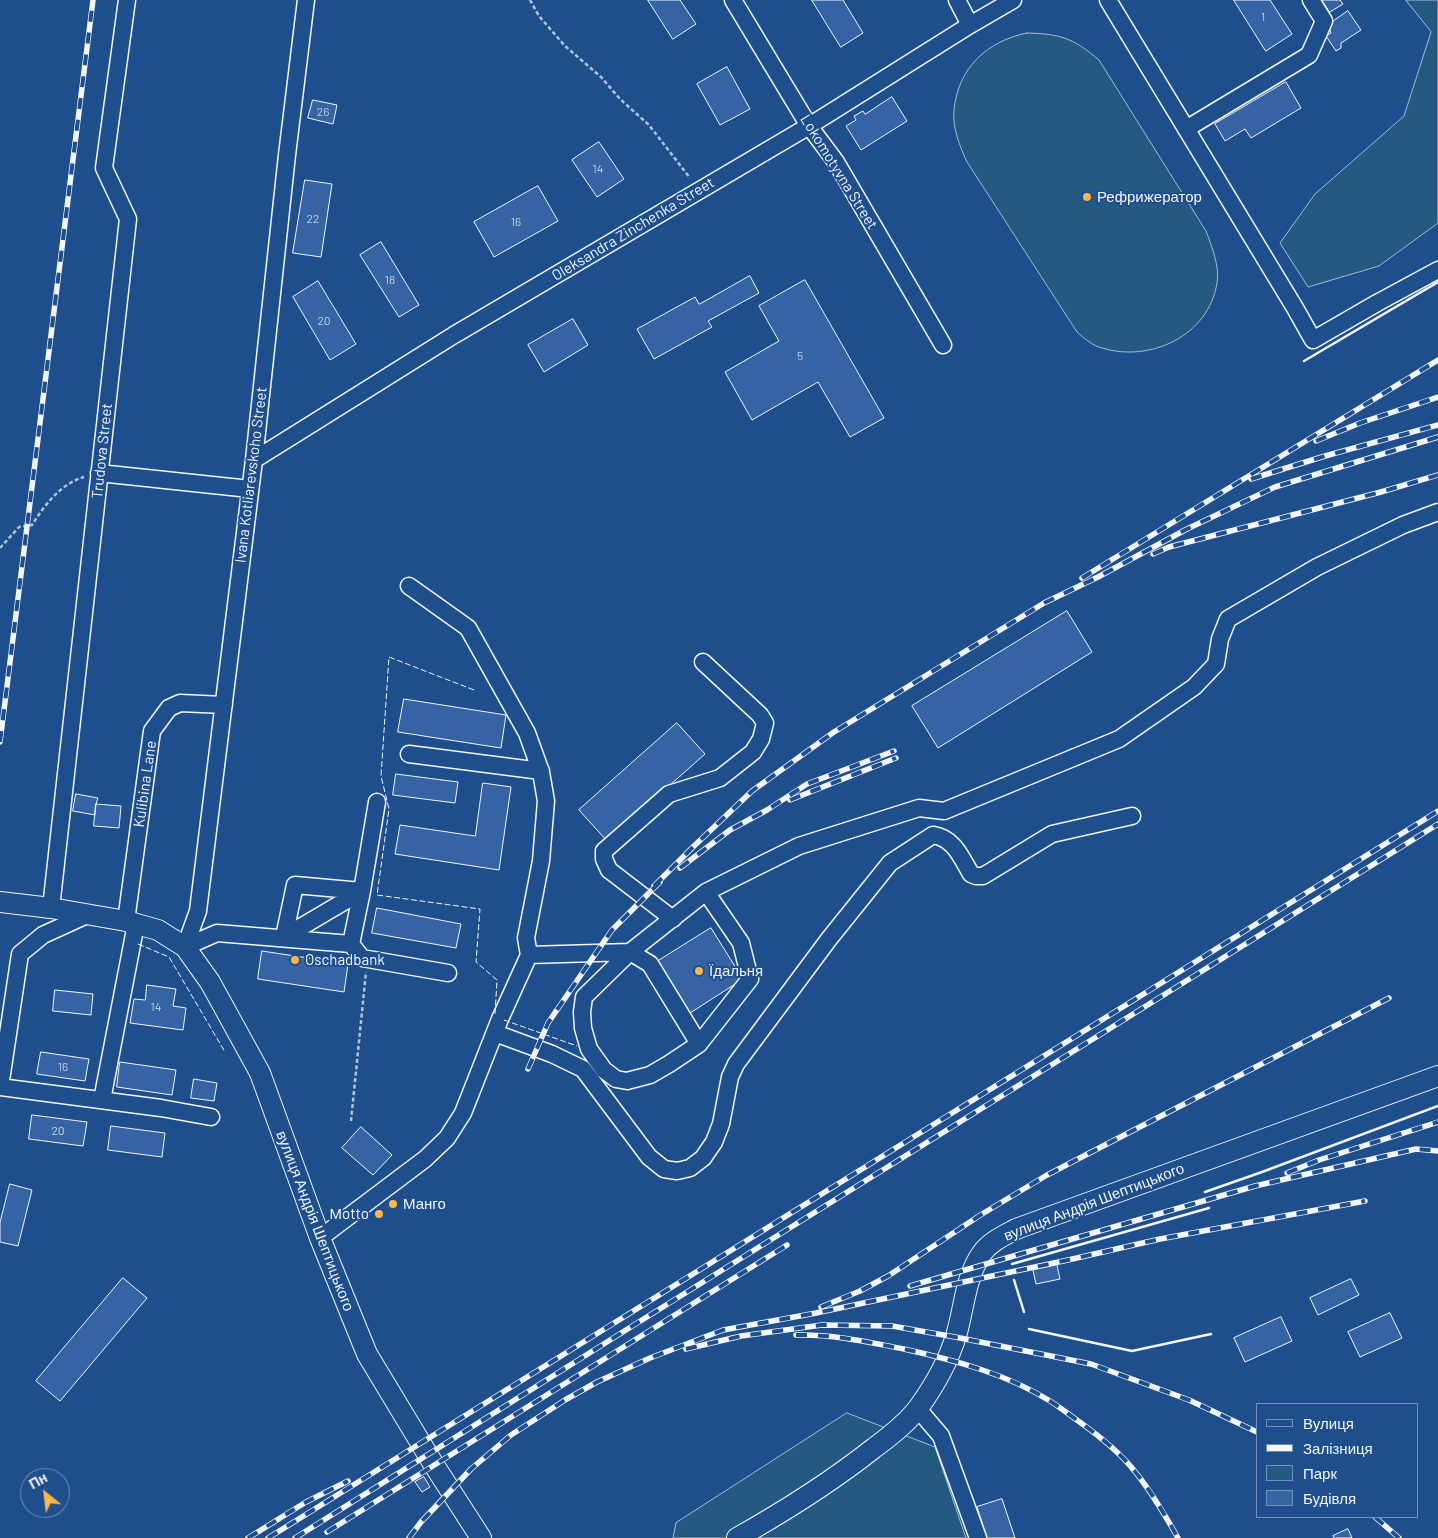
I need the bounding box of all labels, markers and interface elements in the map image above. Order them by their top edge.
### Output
house number: 1 [1261,10,1265,24]
house number: 26 [317,105,329,119]
street label: Lokomotyvna Street [796,111,882,233]
house number: 14 [593,162,603,176]
street label: Oleksandra Zinchenka Street [549,173,717,285]
place label: Рефрижератор [1097,188,1202,206]
marker: Рефрижератор [1081,191,1093,203]
house number: 22 [307,212,319,226]
house number: 16 [511,215,521,229]
house number: 18 [385,273,395,287]
house number: 20 [317,314,331,328]
house number: 5 [797,349,803,363]
street label: Ivana Kotliarevskoho Street [231,386,271,564]
street label: Trudova Street [88,402,116,500]
street label: Kulibina Lane [130,739,160,829]
place label: Oschadbank [305,951,385,969]
marker: Oschadbank [289,954,301,966]
place label: Їдальня [709,962,763,980]
marker: Їдальня [693,965,705,977]
house number: 14 [151,1000,161,1014]
house number: 16 [58,1060,68,1074]
house number: 20 [51,1124,65,1138]
street label: вулиця Андрія Шептицького [272,1128,358,1314]
street label: вулиця Андрія Шептицького [1001,1159,1187,1245]
place label: Манго [403,1195,446,1213]
marker: Манго [387,1198,399,1210]
place label: Мotto [330,1205,369,1223]
marker: Мotto [373,1208,385,1220]
legend [1256,1403,1418,1518]
text: Вулиця [1303,1414,1354,1432]
text: Залізниця [1303,1439,1373,1457]
text: Парк [1303,1464,1337,1482]
north arrow [20,1468,70,1518]
text: Пн [26,1468,50,1492]
text: Будівля [1303,1489,1356,1507]

